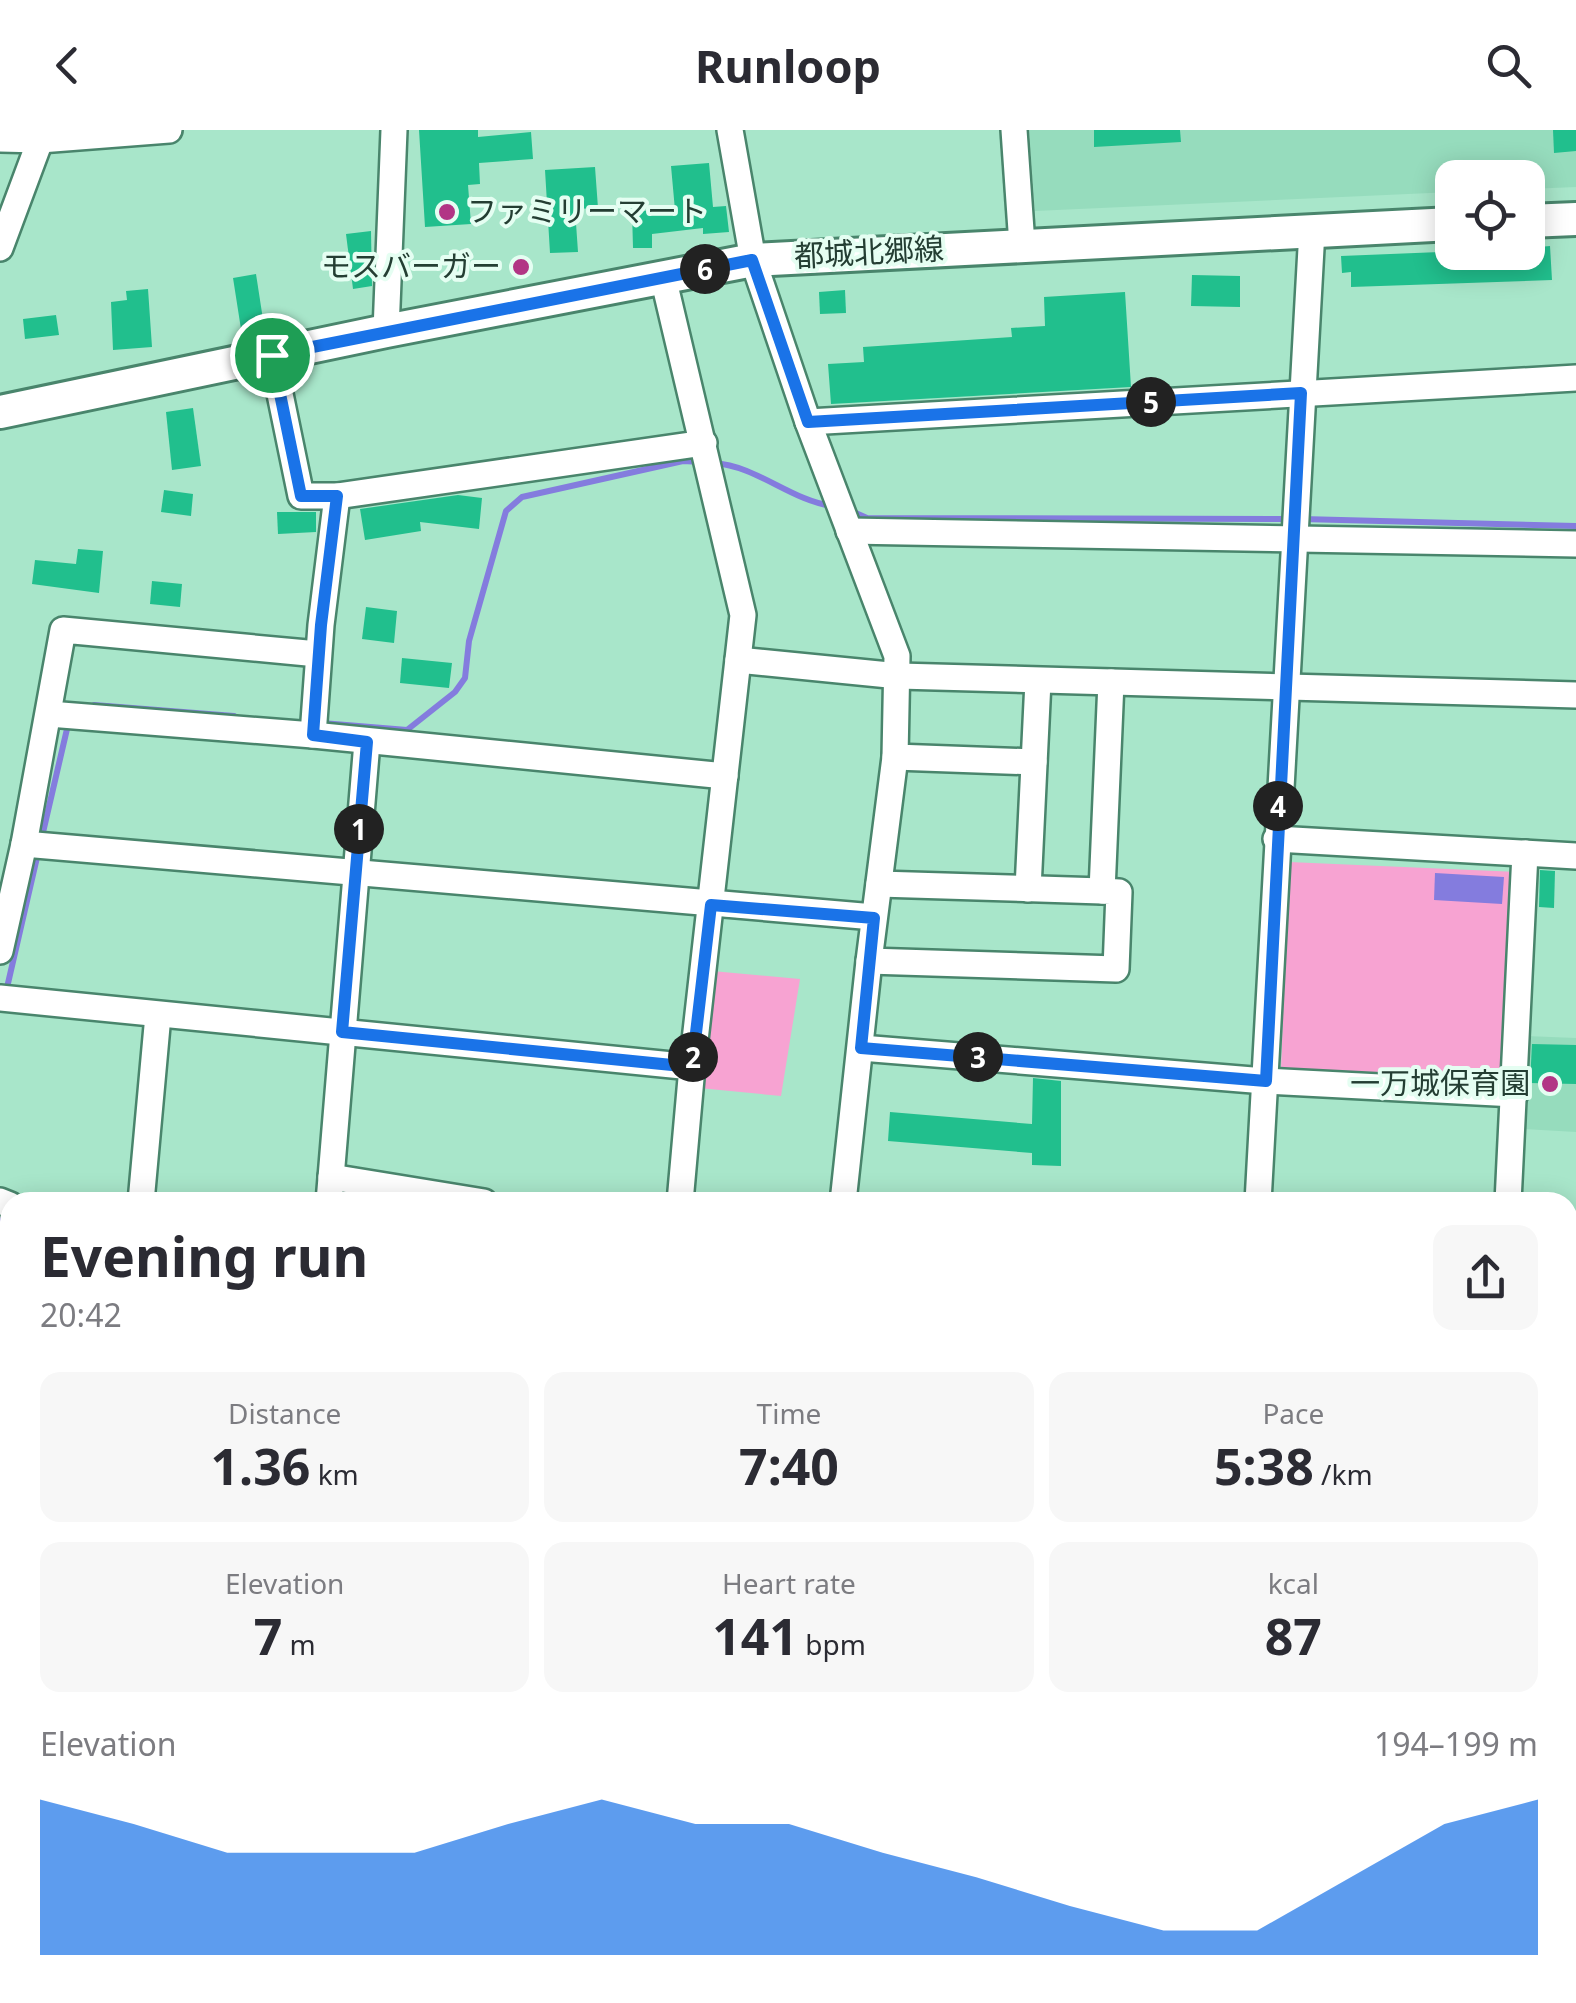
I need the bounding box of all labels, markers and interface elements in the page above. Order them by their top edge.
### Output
text: Runloop [695,35,881,96]
icon: back [40,38,95,93]
icon: search [1481,38,1536,93]
map controls [1435,160,1545,270]
button: locate [1435,160,1545,270]
place label: ファミリーマート [467,190,707,231]
marker: ファミリーマート [436,201,458,223]
street label: 都城北郷線 [793,227,945,276]
pin: 6 [680,244,730,294]
place label: モスバーガー [321,245,501,286]
text: 6 [697,250,713,288]
marker: モスバーガー [510,256,532,278]
pin [230,313,315,398]
icon: arrive [245,328,300,383]
pin: 5 [1126,377,1176,427]
text: 5 [1143,383,1159,421]
pin: 4 [1253,781,1303,831]
text: 4 [1270,787,1286,825]
pin: 1 [334,804,384,854]
text: 1 [351,810,367,848]
pin: 2 [668,1032,718,1082]
pin: 3 [953,1032,1003,1082]
text: 2 [685,1038,701,1076]
text: 3 [970,1038,986,1076]
place label: 一万城保育園 [1350,1062,1530,1103]
marker: 一万城保育園 [1539,1073,1561,1095]
text: Evening run [40,1218,368,1293]
button: share [1433,1225,1538,1330]
text: 20:42 [40,1293,122,1336]
text: Distance [228,1394,341,1432]
text: Time [757,1394,821,1432]
text: Pace [1262,1394,1324,1432]
text: 1.36 [211,1432,310,1500]
text: 7:40 [739,1432,839,1500]
text: 5:38 [1214,1432,1314,1500]
text: km [310,1455,359,1493]
text: /km [1314,1455,1373,1493]
text: Elevation [225,1564,344,1602]
text: Heart rate [722,1564,856,1602]
text: kcal [1268,1564,1319,1602]
text: 7 [254,1602,282,1670]
text: 141 [712,1602,798,1670]
text: 87 [1265,1602,1322,1670]
text: m [282,1625,316,1663]
text: bpm [798,1625,866,1663]
text: Elevation [40,1722,177,1765]
text: 194–199 m [1374,1722,1538,1765]

